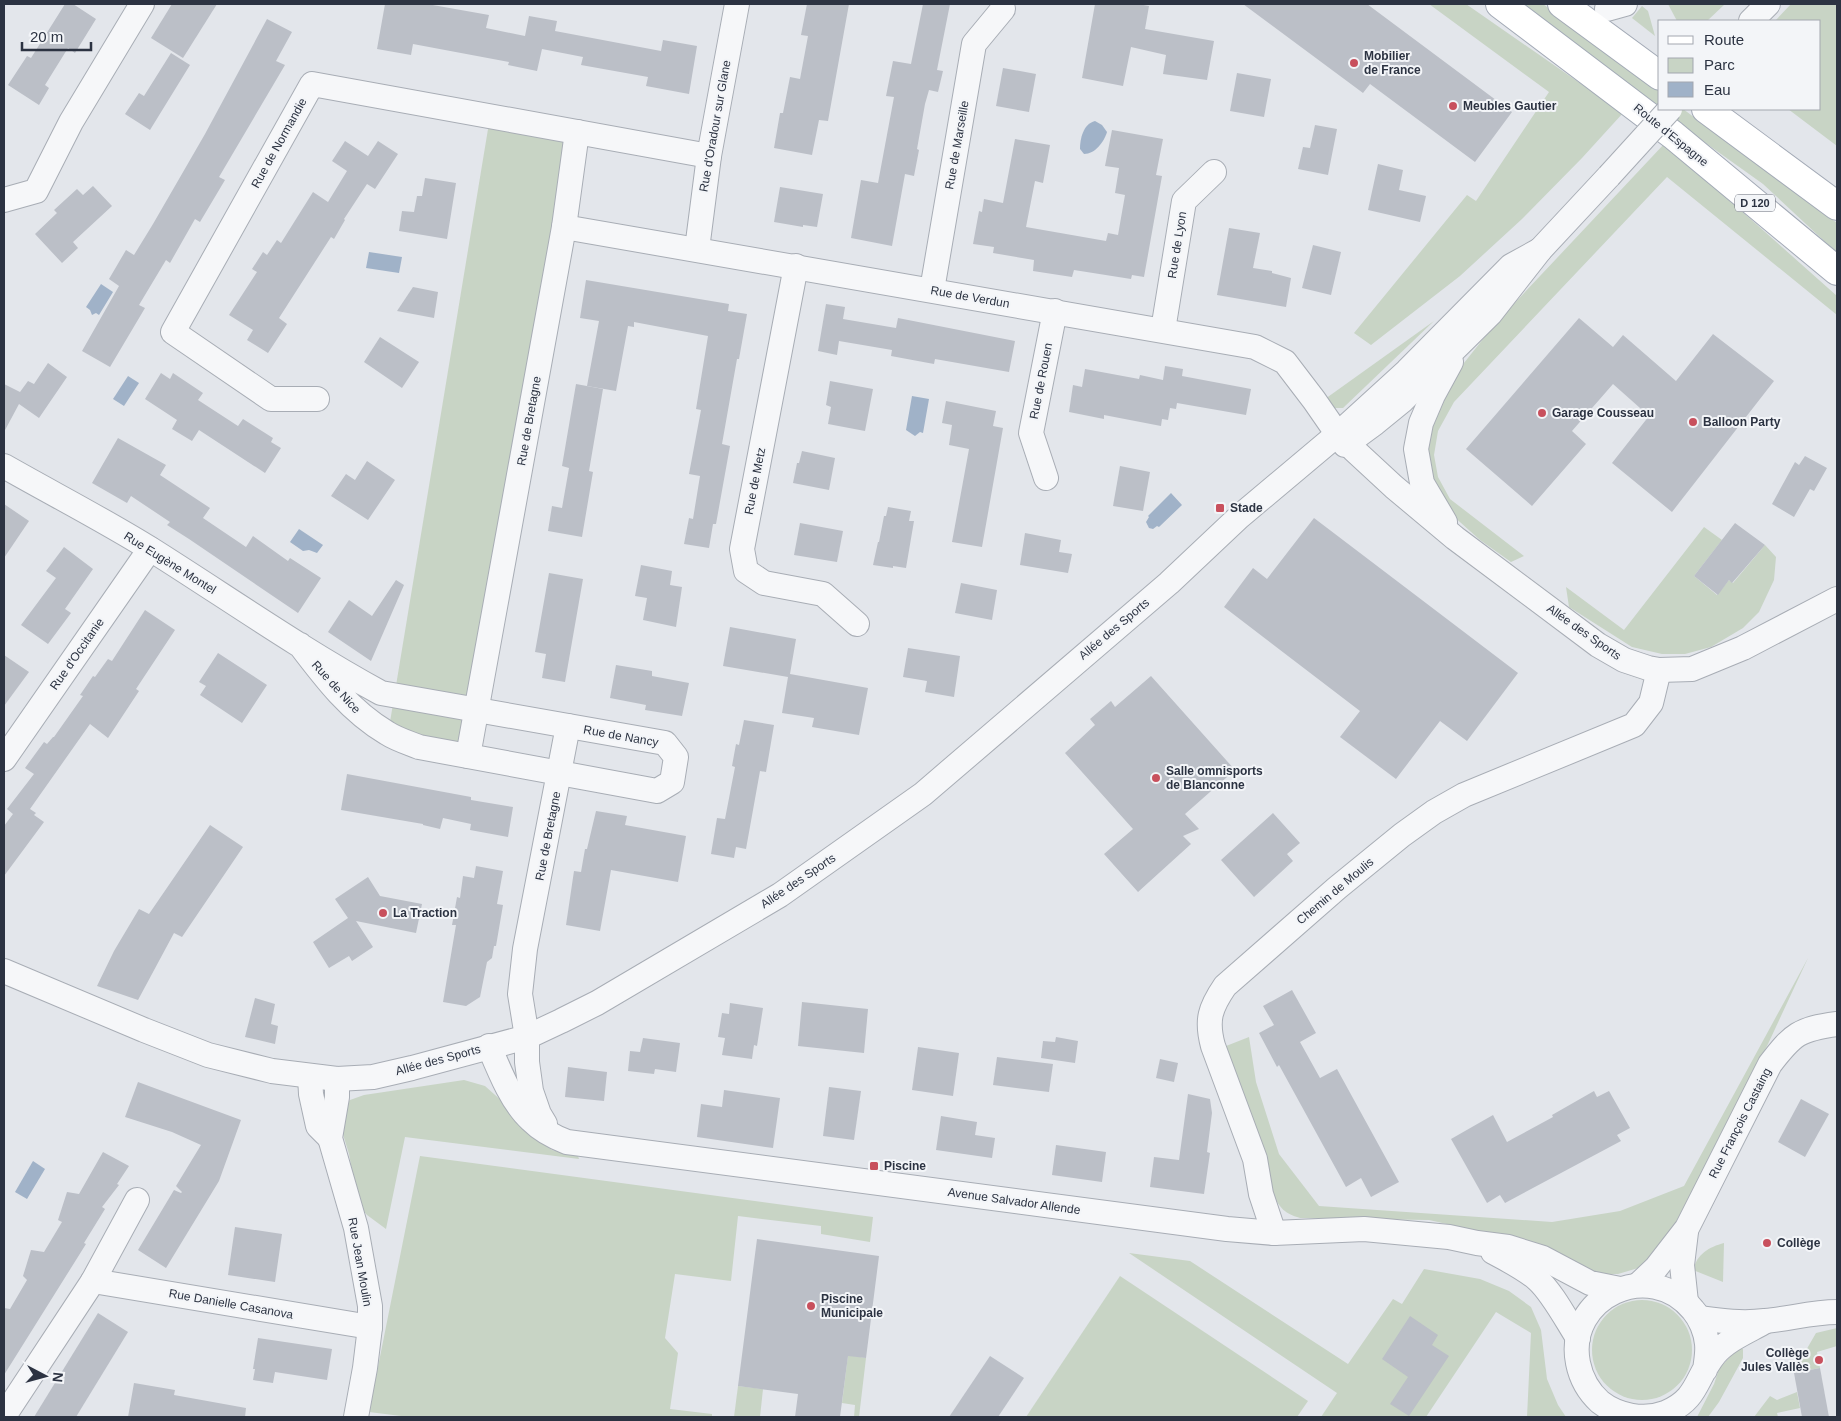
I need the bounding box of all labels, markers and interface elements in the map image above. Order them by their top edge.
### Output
scale bar [22,20,91,52]
legend [1658,20,1821,110]
text: 20 m [30,28,63,45]
text: Route [1704,31,1744,48]
place label: Mobilier de France [1364,49,1421,77]
text: Parc [1704,56,1735,73]
marker: Mobilier de France [1348,57,1360,69]
street label: Rue d'Oradour sur Glane [696,59,734,193]
text: Eau [1704,81,1731,98]
street label: Rue de Normandie [248,95,310,190]
street label: Rue de Marseille [942,99,972,191]
place label: Meubles Gautier [1463,99,1557,113]
marker: Meubles Gautier [1447,100,1459,112]
street label: Route d'Espagne [1631,101,1711,169]
road number: D 120 [1735,194,1775,212]
street label: Rue de Lyon [1165,211,1189,279]
street label: Rue de Verdun [929,283,1011,311]
street label: Rue de Rouen [1027,342,1055,420]
street label: Rue de Bretagne [514,375,544,467]
place label: Garage Cousseau [1552,406,1654,420]
marker: Garage Cousseau [1536,407,1548,419]
place label: Balloon Party [1703,415,1781,429]
marker: Balloon Party [1687,416,1699,428]
street label: Rue de Metz [742,446,768,516]
place label: Stade [1230,501,1263,515]
marker: Stade [1214,502,1226,514]
street label: Rue Eugène Montel [121,529,219,597]
street label: Allée des Sports [1076,596,1152,662]
street label: Allée des Sports [1544,601,1624,663]
street label: Rue d'Occitanie [47,615,107,693]
street label: Rue de Nice [309,658,364,716]
street label: Rue de Nancy [582,723,660,749]
place label: Salle omnisports de Blanconne [1166,764,1263,792]
marker: Salle omnisports de Blanconne [1150,772,1162,784]
street label: Rue de Bretagne [532,790,564,882]
street label: Allée des Sports [758,851,838,911]
street label: Chemin de Moulis [1294,855,1376,927]
place label: La Traction [393,906,457,920]
marker: La Traction [377,907,389,919]
street label: Allée des Sports [394,1042,482,1078]
street label: Rue François Castaing [1706,1065,1774,1181]
place label: Piscine [884,1159,926,1173]
marker: Piscine [868,1160,880,1172]
street label: Avenue Salvador Allende [947,1185,1082,1217]
street label: Rue Jean Moulin [345,1216,375,1308]
place label: Collège [1777,1236,1821,1250]
marker: Collège [1761,1237,1773,1249]
street label: Rue Danielle Casanova [168,1286,295,1322]
place label: Piscine Municipale [821,1292,883,1320]
marker: Piscine Municipale [805,1300,817,1312]
place label: Collège Jules Vallès [1741,1346,1809,1374]
north arrow [20,1351,70,1401]
marker: Collège Jules Vallès [1813,1354,1825,1366]
text: N [49,1371,66,1383]

